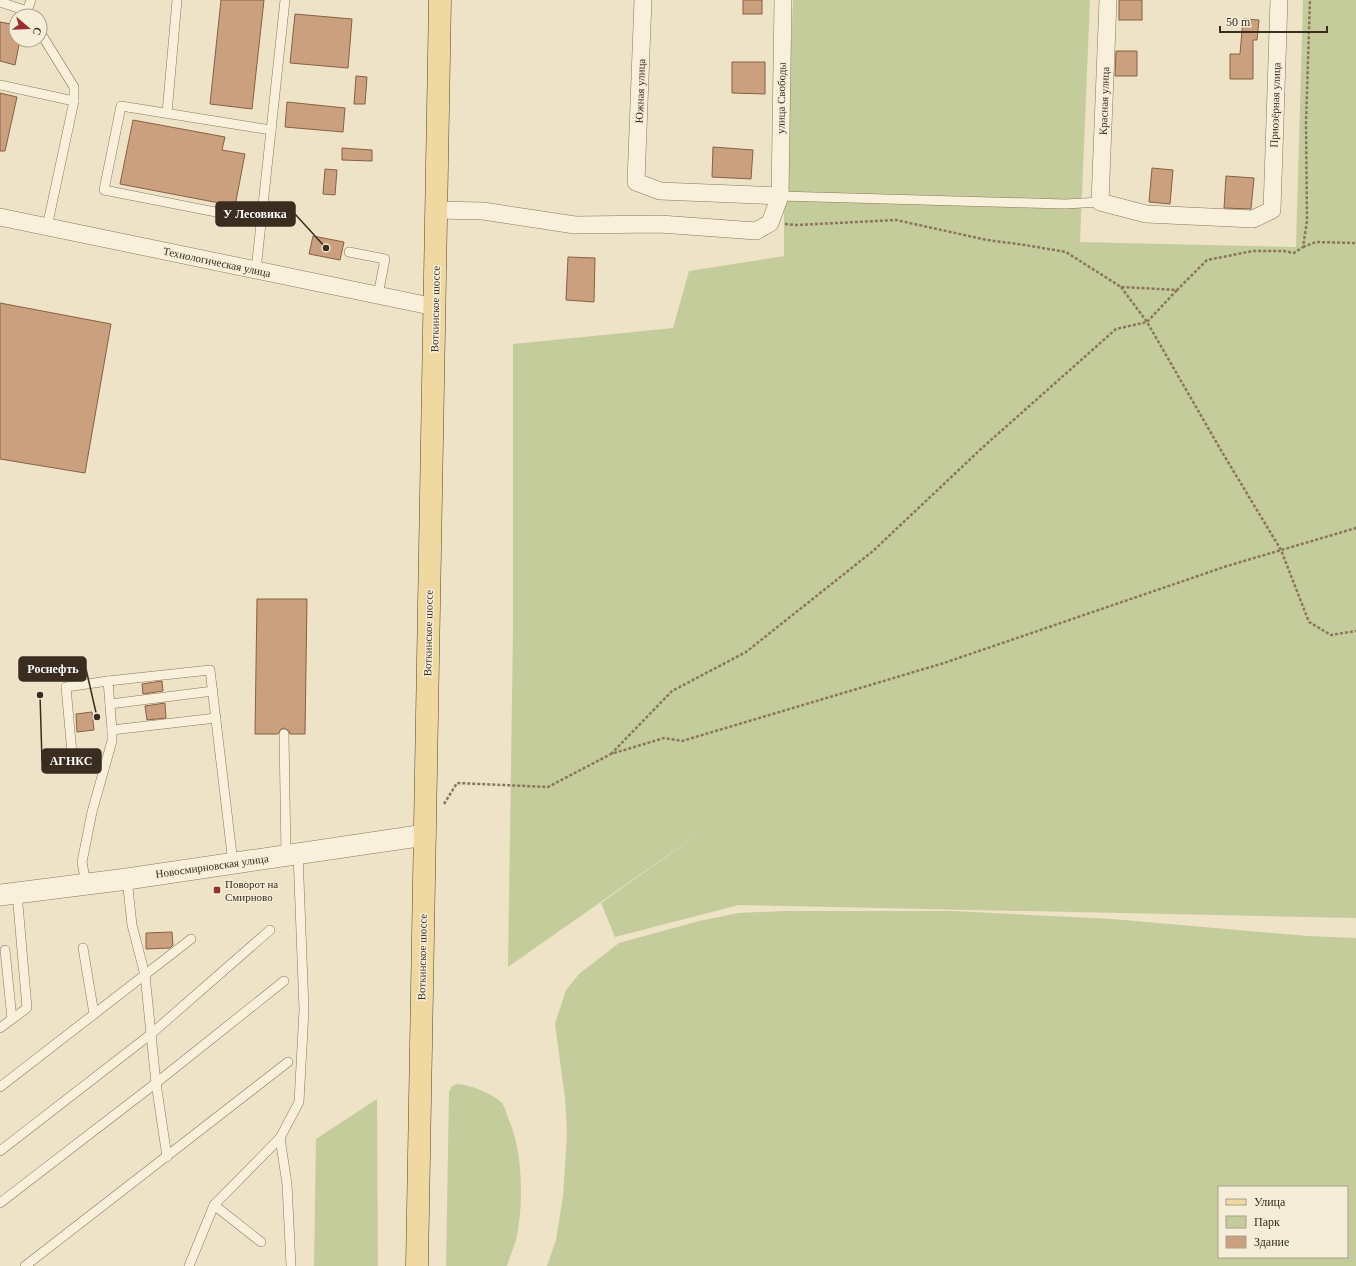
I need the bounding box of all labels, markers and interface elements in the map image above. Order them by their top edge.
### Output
north arrow [8,8,48,48]
scale bar [1220,8,1327,34]
text: 50 m [1226,15,1251,29]
text: С [30,26,44,37]
street label: Южная улица [633,58,647,124]
street label: улица Свободы [774,61,788,134]
street label: Приозёрная улица [1268,62,1282,148]
street label: Красная улица [1097,67,1111,135]
callout: У Лесовика [216,202,295,226]
text: У Лесовика [223,207,287,221]
street label: Технологическая улица [162,245,272,279]
street label: Воткинское шоссе [428,265,442,352]
street label: Воткинское шоссе [421,589,435,676]
callout: Роснефть [19,657,86,681]
text: Роснефть [27,662,79,676]
callout: АГНКС [42,749,101,773]
text: АГНКС [50,754,92,768]
street label: Новосмирновская улица [155,852,269,880]
place label: Поворот на Смирново [225,878,278,903]
marker: Поворот на Смирново [212,885,222,895]
street label: Воткинское шоссе [415,913,429,1000]
legend [1218,1186,1348,1258]
text: Улица [1254,1195,1286,1209]
text: Парк [1254,1215,1280,1229]
text: Здание [1254,1235,1289,1249]

